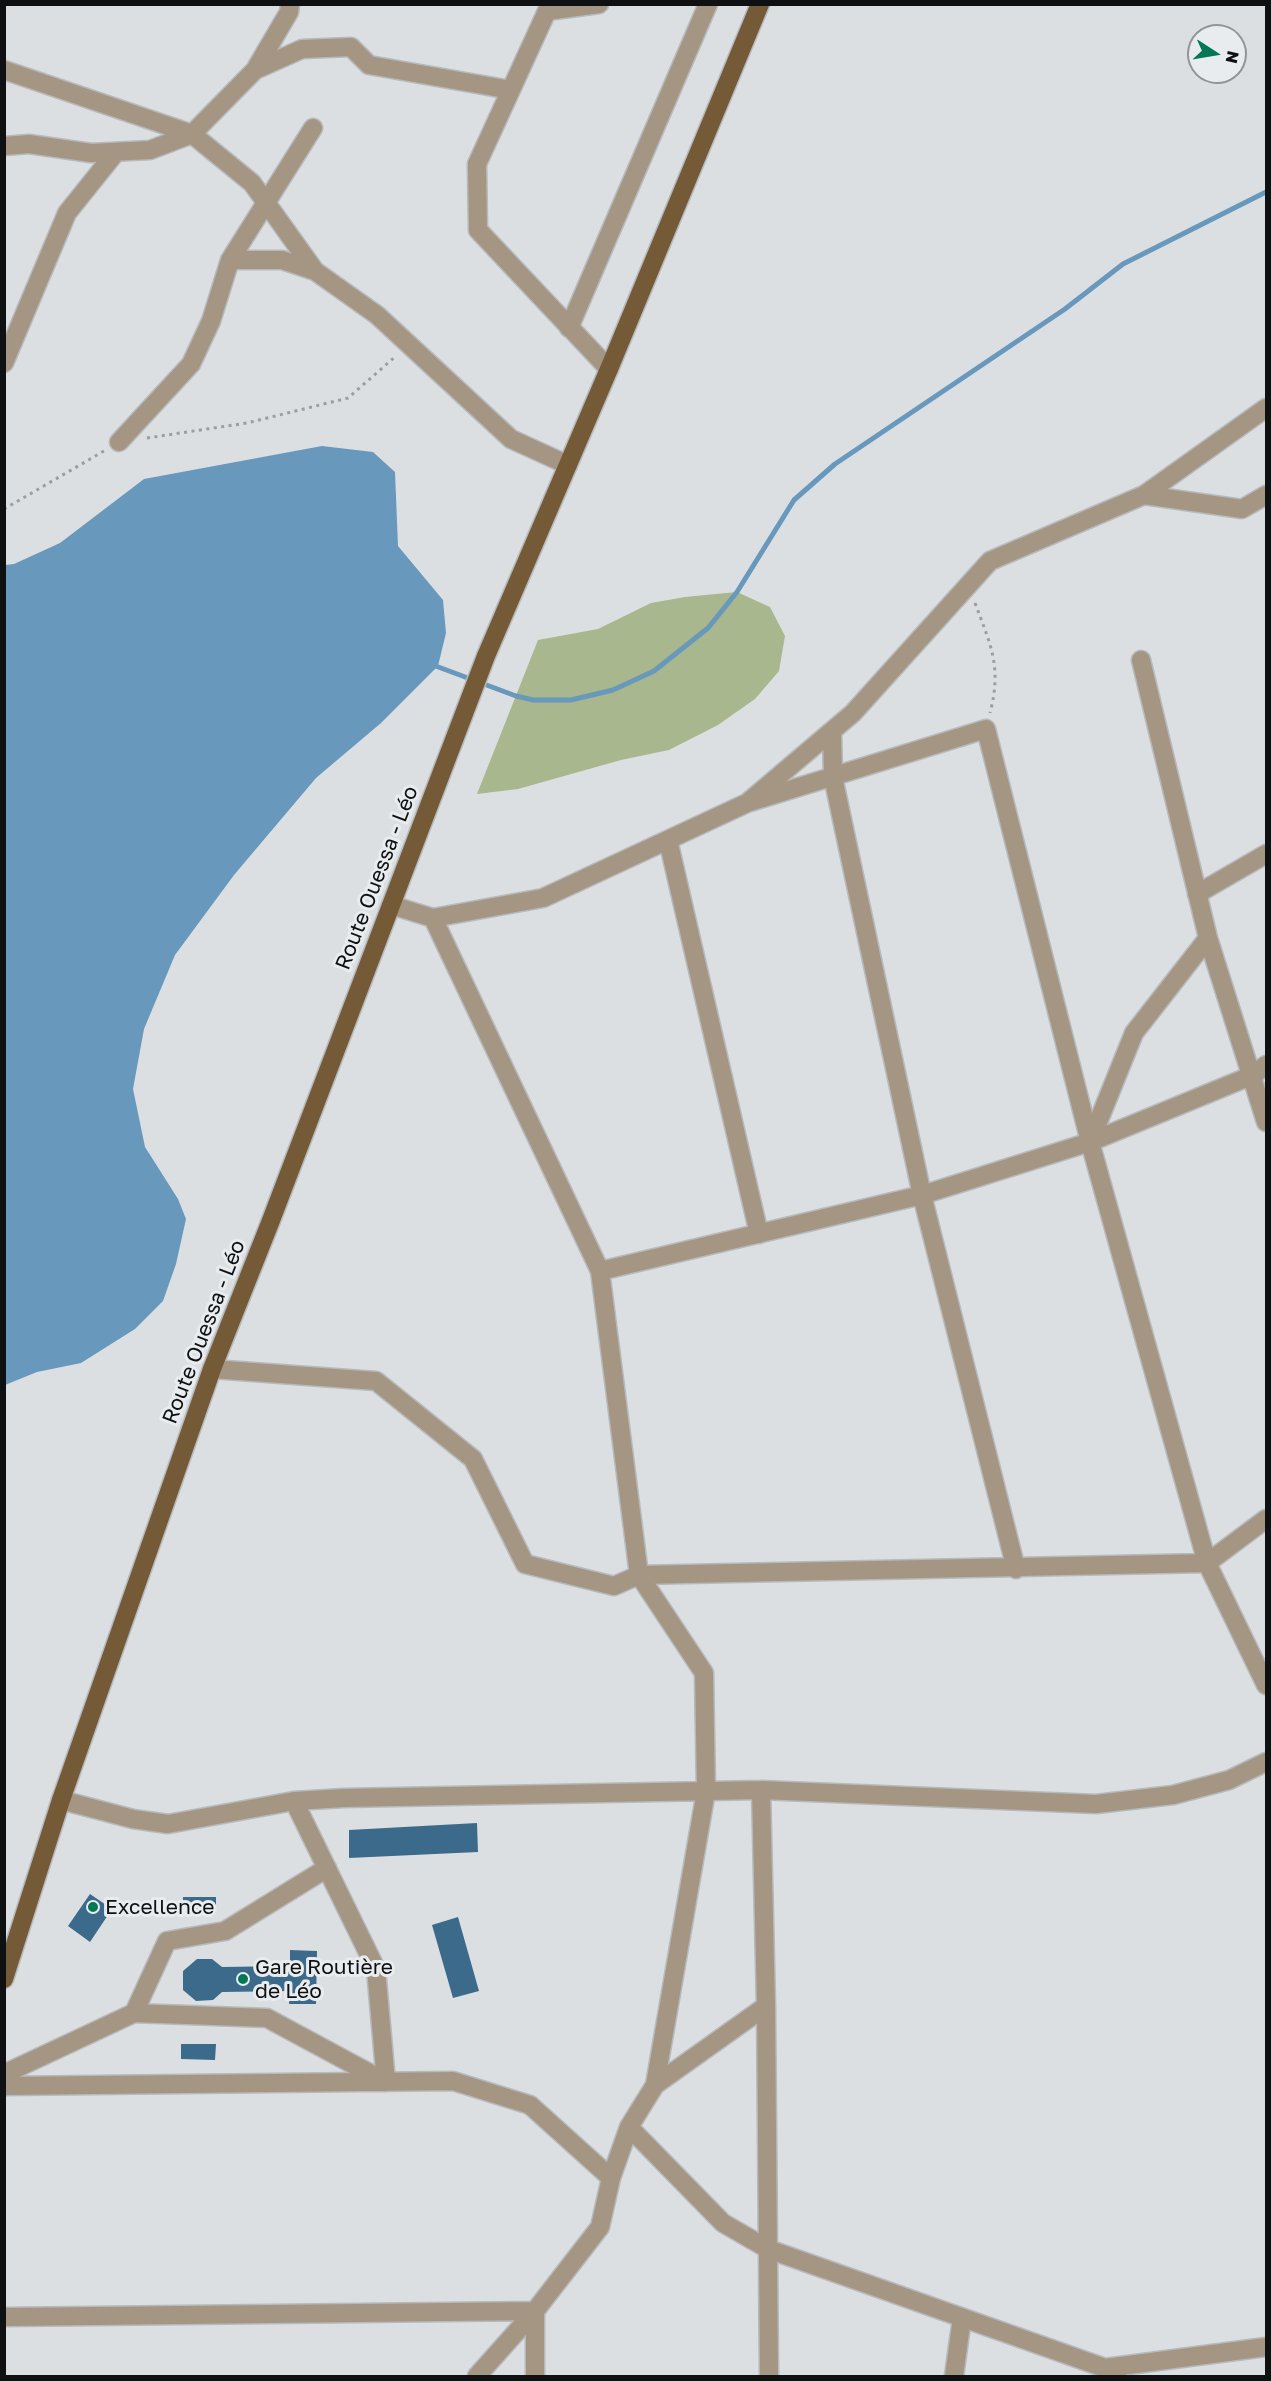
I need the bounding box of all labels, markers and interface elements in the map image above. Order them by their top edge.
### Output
north arrow [1187,24,1247,84]
text: N [1222,49,1244,65]
street label: Route Ouessa - Léo [330,783,424,973]
street label: Route Ouessa - Léo [157,1237,251,1427]
place label: Excellence [105,1894,215,1920]
marker: Excellence [86,1900,100,1914]
place label: Gare Routière de Léo [255,1954,393,2004]
marker: Gare Routière de Léo [236,1972,250,1986]

